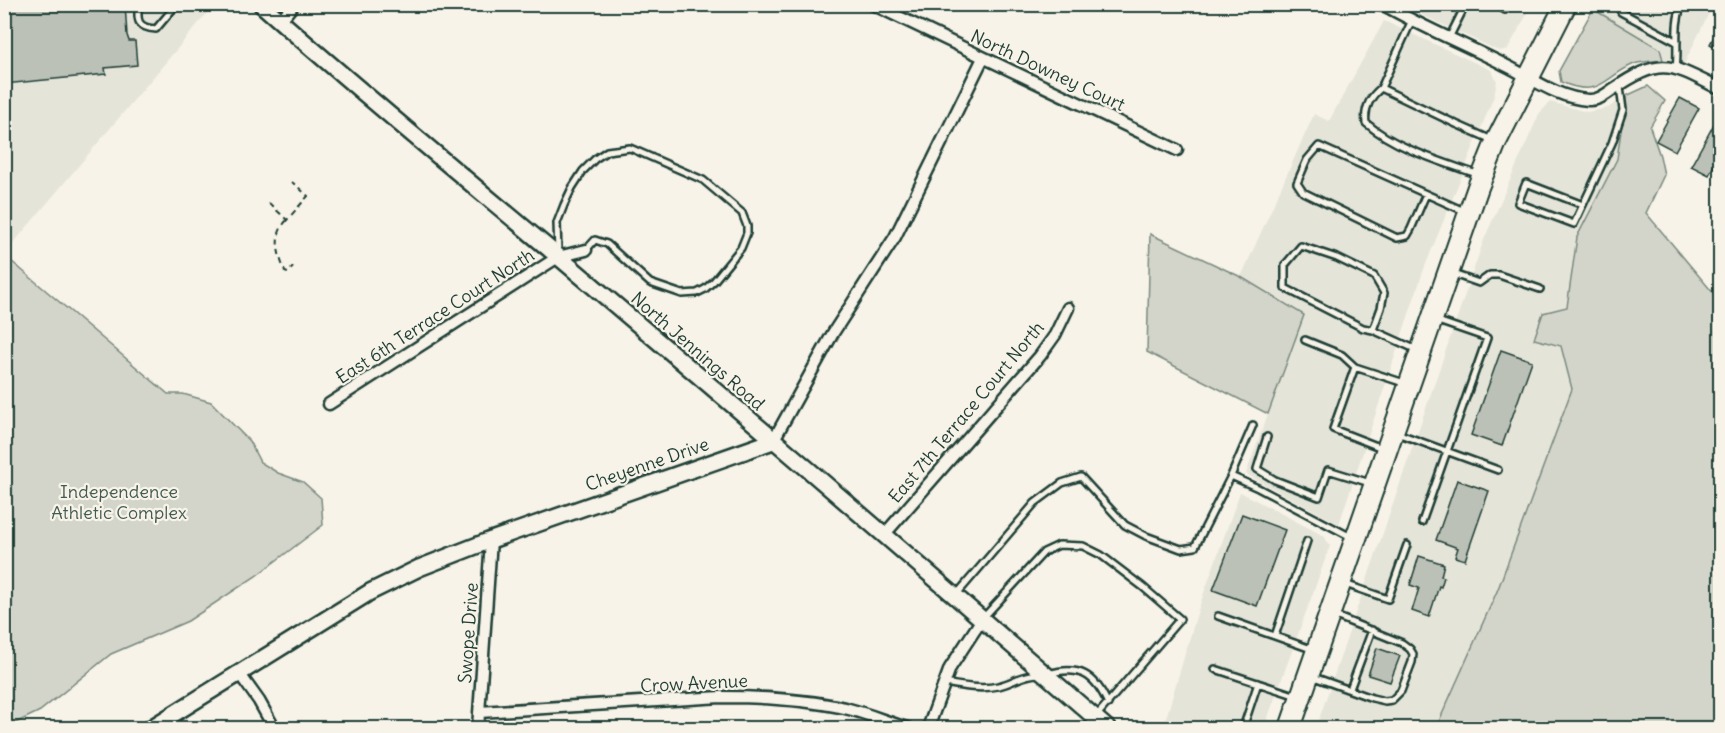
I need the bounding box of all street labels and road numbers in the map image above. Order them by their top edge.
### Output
street label: North Downey Court [967,24,1129,116]
street label: East 6th Terrace Court North [332,243,538,389]
street label: North Jennings Road [627,287,770,416]
street label: East 7th Terrace Court North [883,316,1049,508]
street label: Cheyenne Drive [582,432,712,496]
street label: Swope Drive [453,582,483,684]
street label: Crow Avenue [640,669,748,697]

